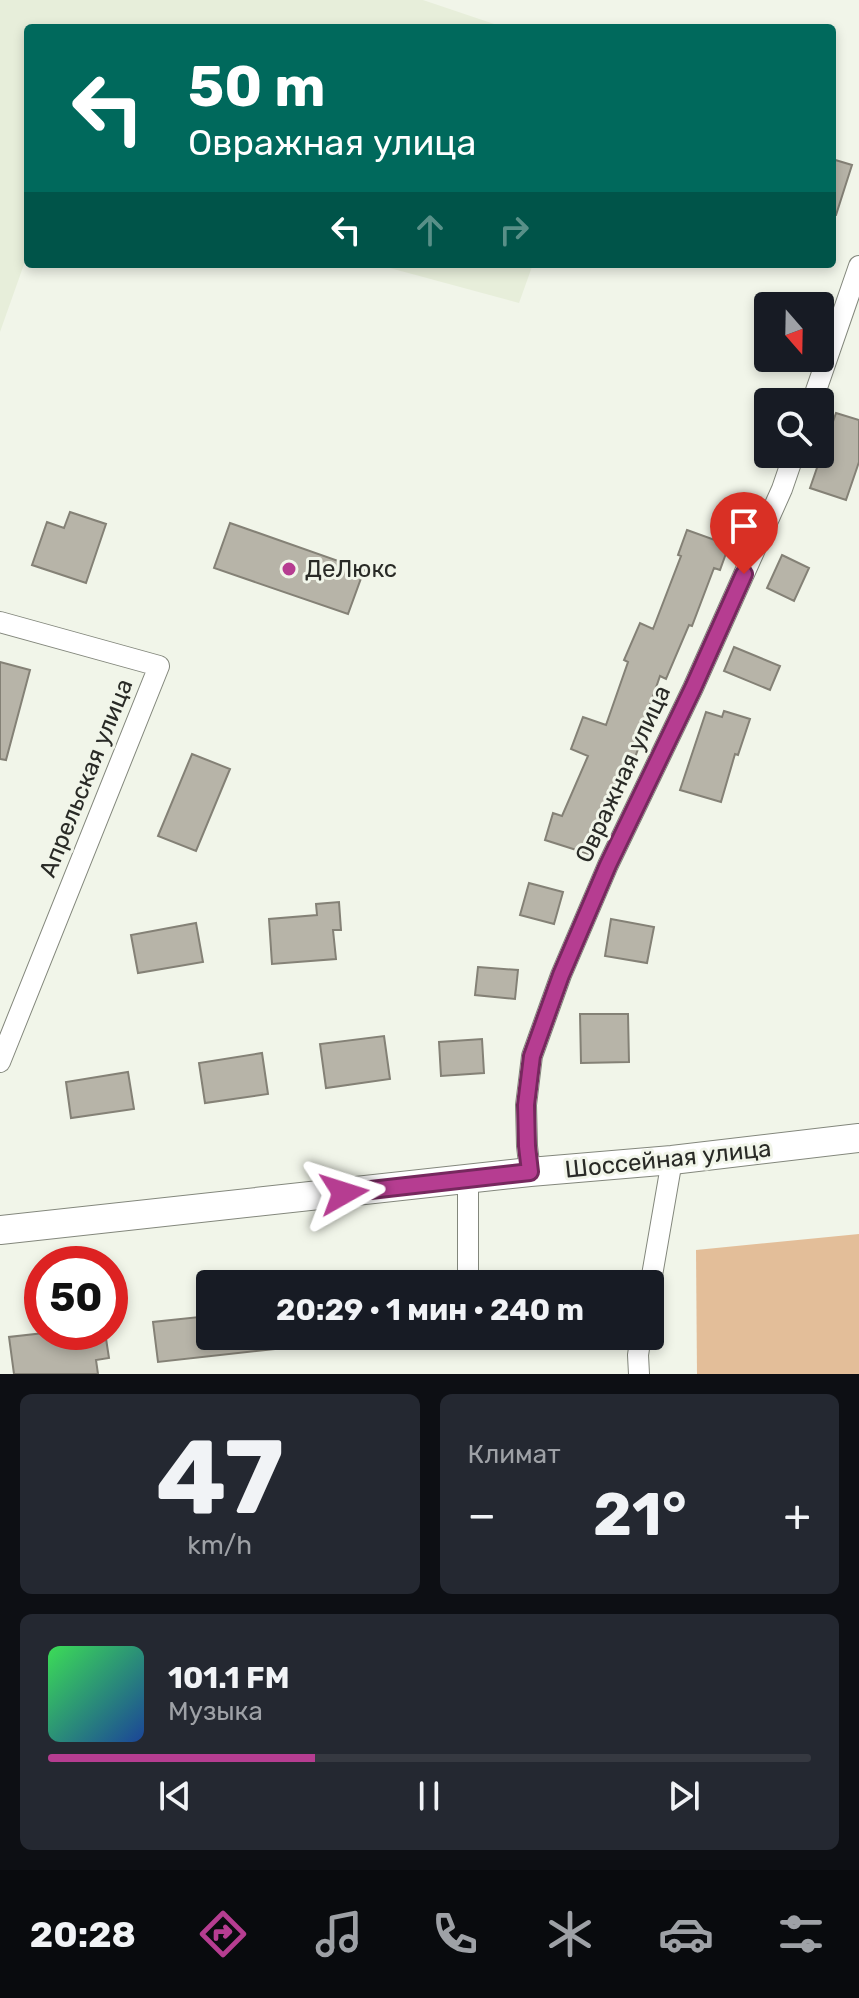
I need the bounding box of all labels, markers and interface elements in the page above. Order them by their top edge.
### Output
text: 50 m [188,54,325,120]
icon: left [56,56,160,160]
text: Овражная улица [188,121,476,164]
icon: left [324,208,368,252]
icon: ahead [408,208,452,252]
icon: right [492,208,536,252]
north arrow [754,292,834,372]
map controls [754,292,834,468]
button: search [754,388,834,468]
pin [710,492,778,574]
icon: arrive [722,504,766,548]
place label: ДеЛюкс [305,555,397,583]
marker: ДеЛюкс [280,560,298,578]
street label: Апрельская улица [33,675,139,881]
street label: Овражная улица [570,681,676,867]
street label: Шоссейная улица [564,1134,772,1184]
position arrow [302,1151,386,1235]
speed limit sign: 50 [24,1246,128,1350]
text: 20:29 · 1 мин · 240 m [276,1292,584,1328]
text: 47 [156,1416,284,1539]
text: Климат [468,1439,560,1470]
text: 21° [593,1479,687,1550]
text: − [468,1489,496,1541]
text: + [784,1489,811,1541]
text: km/h [187,1530,252,1561]
text: 101.1 FM [168,1660,289,1696]
text: Музыка [168,1696,263,1727]
icon: previous [153,1774,197,1818]
icon: pause [407,1774,451,1818]
icon: next [662,1774,706,1818]
icon: directions [195,1906,251,1962]
icon: music [311,1906,367,1962]
icon: phone [427,1906,483,1962]
icon: climate [542,1906,598,1962]
icon: car [658,1906,714,1962]
icon: filters [773,1906,829,1962]
text: 20:28 [30,1913,136,1956]

